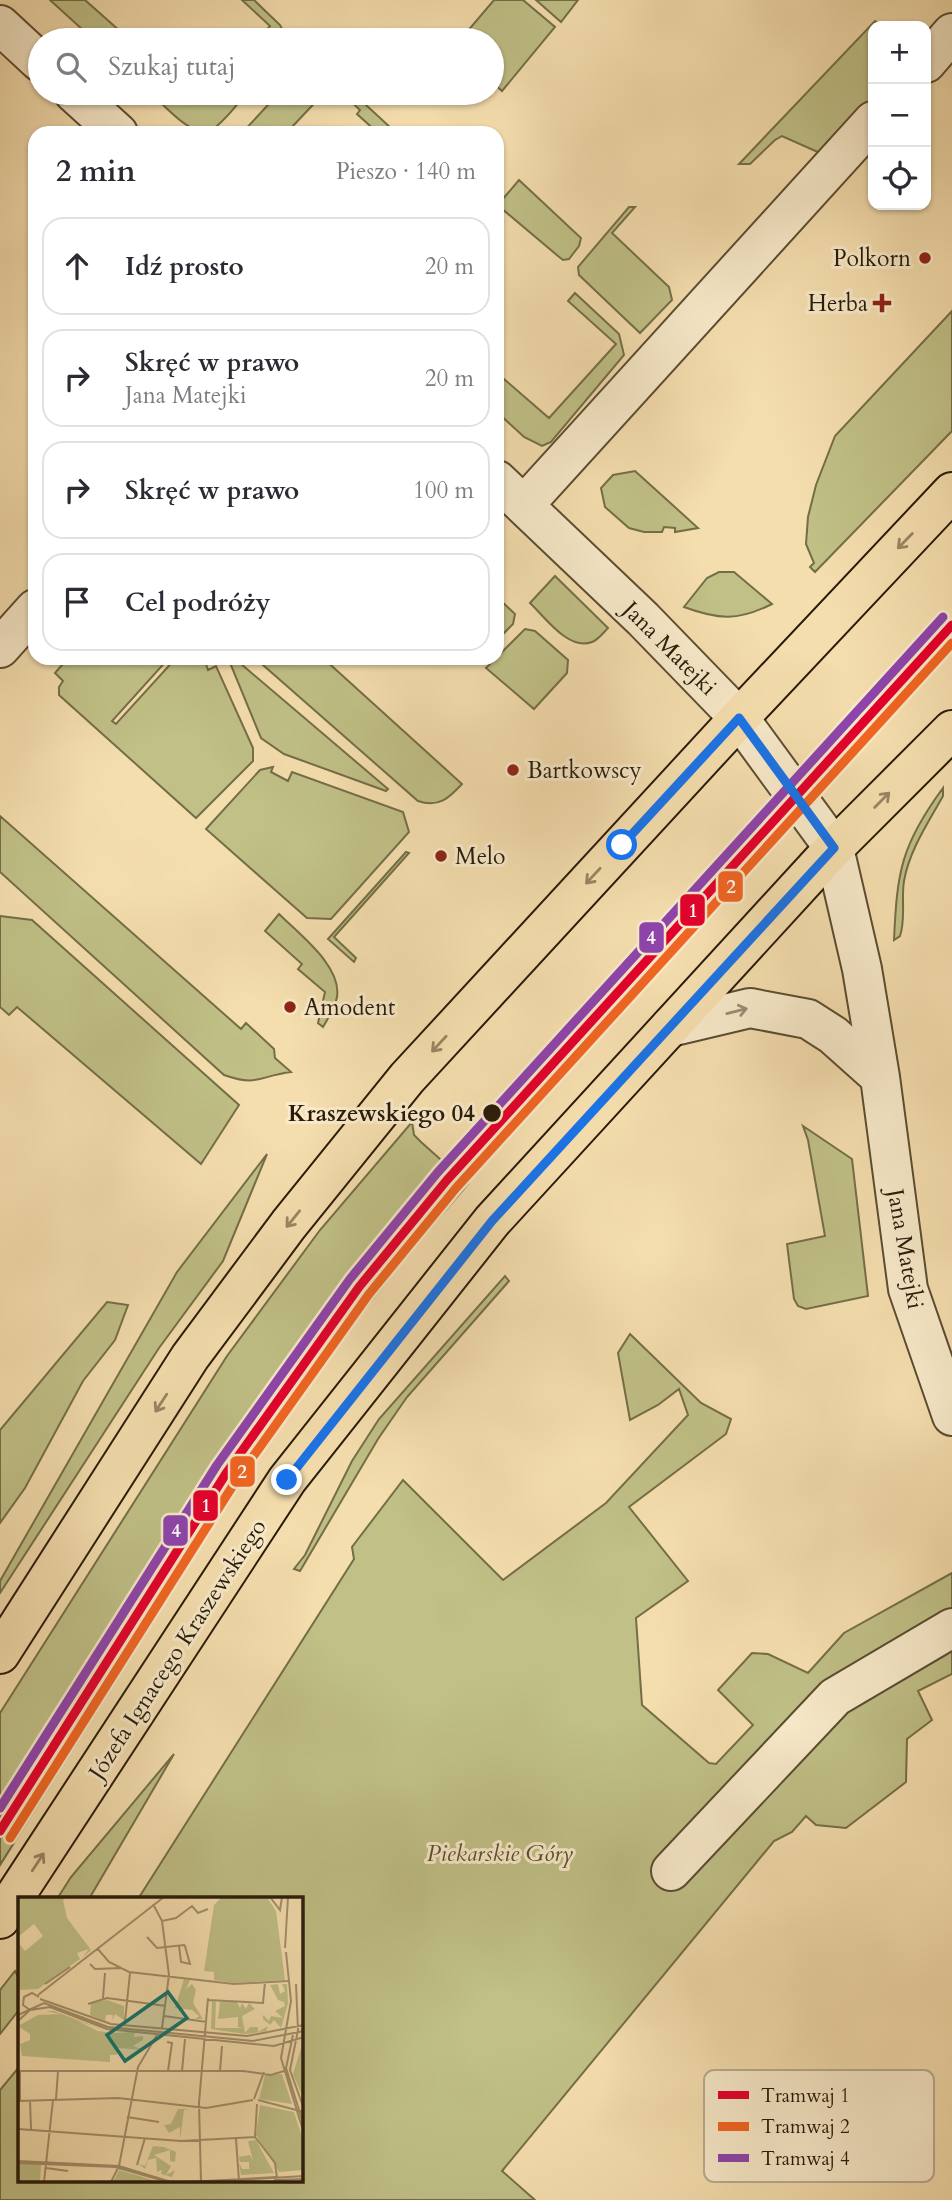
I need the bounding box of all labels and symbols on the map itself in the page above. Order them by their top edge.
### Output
place label: Polkorn [833,243,911,274]
marker: Polkorn [917,250,933,266]
place label: Herba [808,288,868,319]
marker: Herba [874,295,890,311]
one-way arrow [896,533,913,550]
street label: Jana Matejki [614,592,724,702]
place label: Bartkowscy [527,755,642,786]
marker: Bartkowscy [505,762,521,778]
one-way arrow [874,791,891,808]
route start [606,829,637,860]
place label: Melo [455,841,505,872]
marker: Melo [433,848,449,864]
one-way arrow [584,867,601,884]
line badge: 2 [717,870,744,903]
text: 2 [726,874,736,900]
line badge: 1 [679,893,706,927]
text: 1 [688,898,698,924]
line badge: 4 [638,921,665,954]
text: 4 [646,925,656,951]
place label: Amodent [304,992,395,1023]
marker: Amodent [282,999,298,1015]
one-way arrow [725,1004,748,1017]
one-way arrow [430,1035,447,1052]
place label: Kraszewskiego 04 [288,1098,475,1129]
marker: Kraszewskiego 04 [481,1102,503,1124]
street label: Jana Matejki [879,1184,931,1312]
one-way arrow [286,1209,301,1227]
one-way arrow [153,1393,168,1412]
line badge: 2 [229,1455,256,1488]
text: 2 [237,1459,247,1485]
route end [271,1464,302,1495]
line badge: 1 [192,1489,219,1522]
text: 1 [201,1493,211,1519]
street label: Józefa Ignacego Kraszewskiego [80,1513,273,1788]
line badge: 4 [162,1514,189,1547]
text: 4 [171,1518,181,1544]
park label: Piekarskie Góry [427,1838,573,1869]
one-way arrow [30,1853,45,1872]
inset map [18,1897,303,2182]
legend [704,2070,934,2182]
text: Tramwaj 1 [761,2083,850,2109]
text: Tramwaj 2 [761,2114,850,2140]
text: Tramwaj 4 [761,2146,850,2172]

